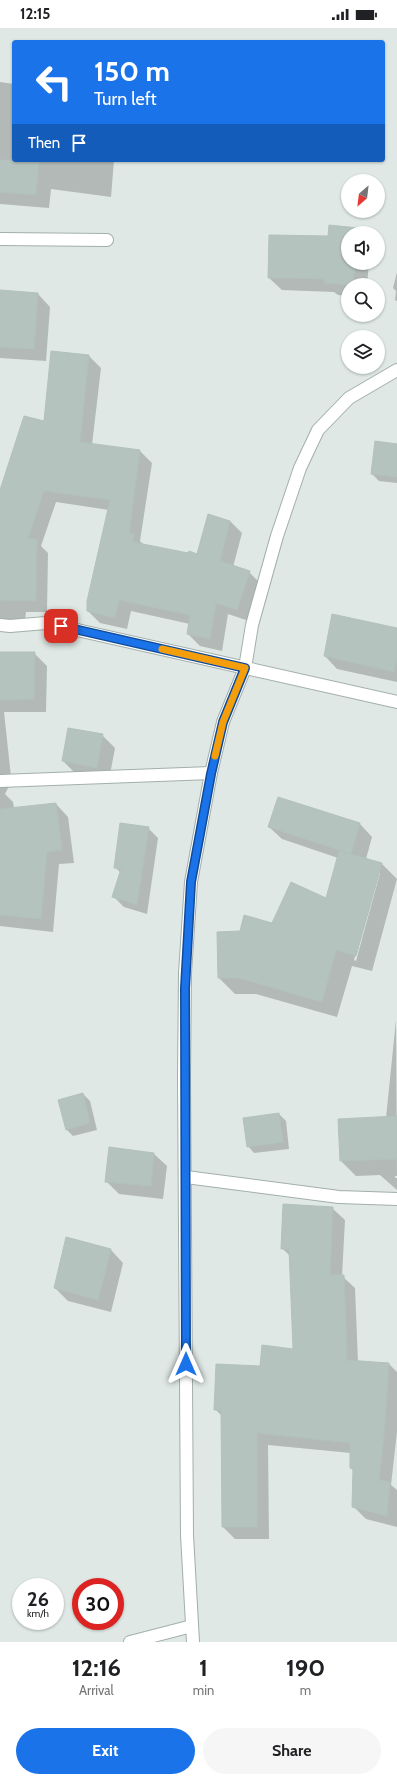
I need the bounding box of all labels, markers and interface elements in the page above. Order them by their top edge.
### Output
text: 12:15 [20,5,50,23]
text: 150 m [94,54,170,88]
icon: left [28,56,80,108]
text: Turn left [94,88,157,110]
icon: arrive [68,132,90,154]
text: Then [28,134,60,152]
north arrow [341,174,385,218]
map controls [341,174,385,374]
button: sound [341,226,385,270]
button: search [341,278,385,322]
button: layers [341,330,385,374]
pin [44,609,78,643]
icon: arrive [50,615,72,637]
position arrow [165,1343,207,1385]
speed limit sign: 30 [72,1578,124,1630]
text: 26 [27,1587,49,1611]
text: km/h [27,1607,49,1620]
text: 12:16 [72,1653,121,1682]
text: 1 [199,1653,208,1682]
text: 190 [286,1653,325,1682]
text: Arrival [79,1682,114,1698]
text: min [193,1682,214,1698]
text: m [300,1682,311,1698]
button: Exit [16,1728,195,1774]
button: Share [203,1728,381,1774]

